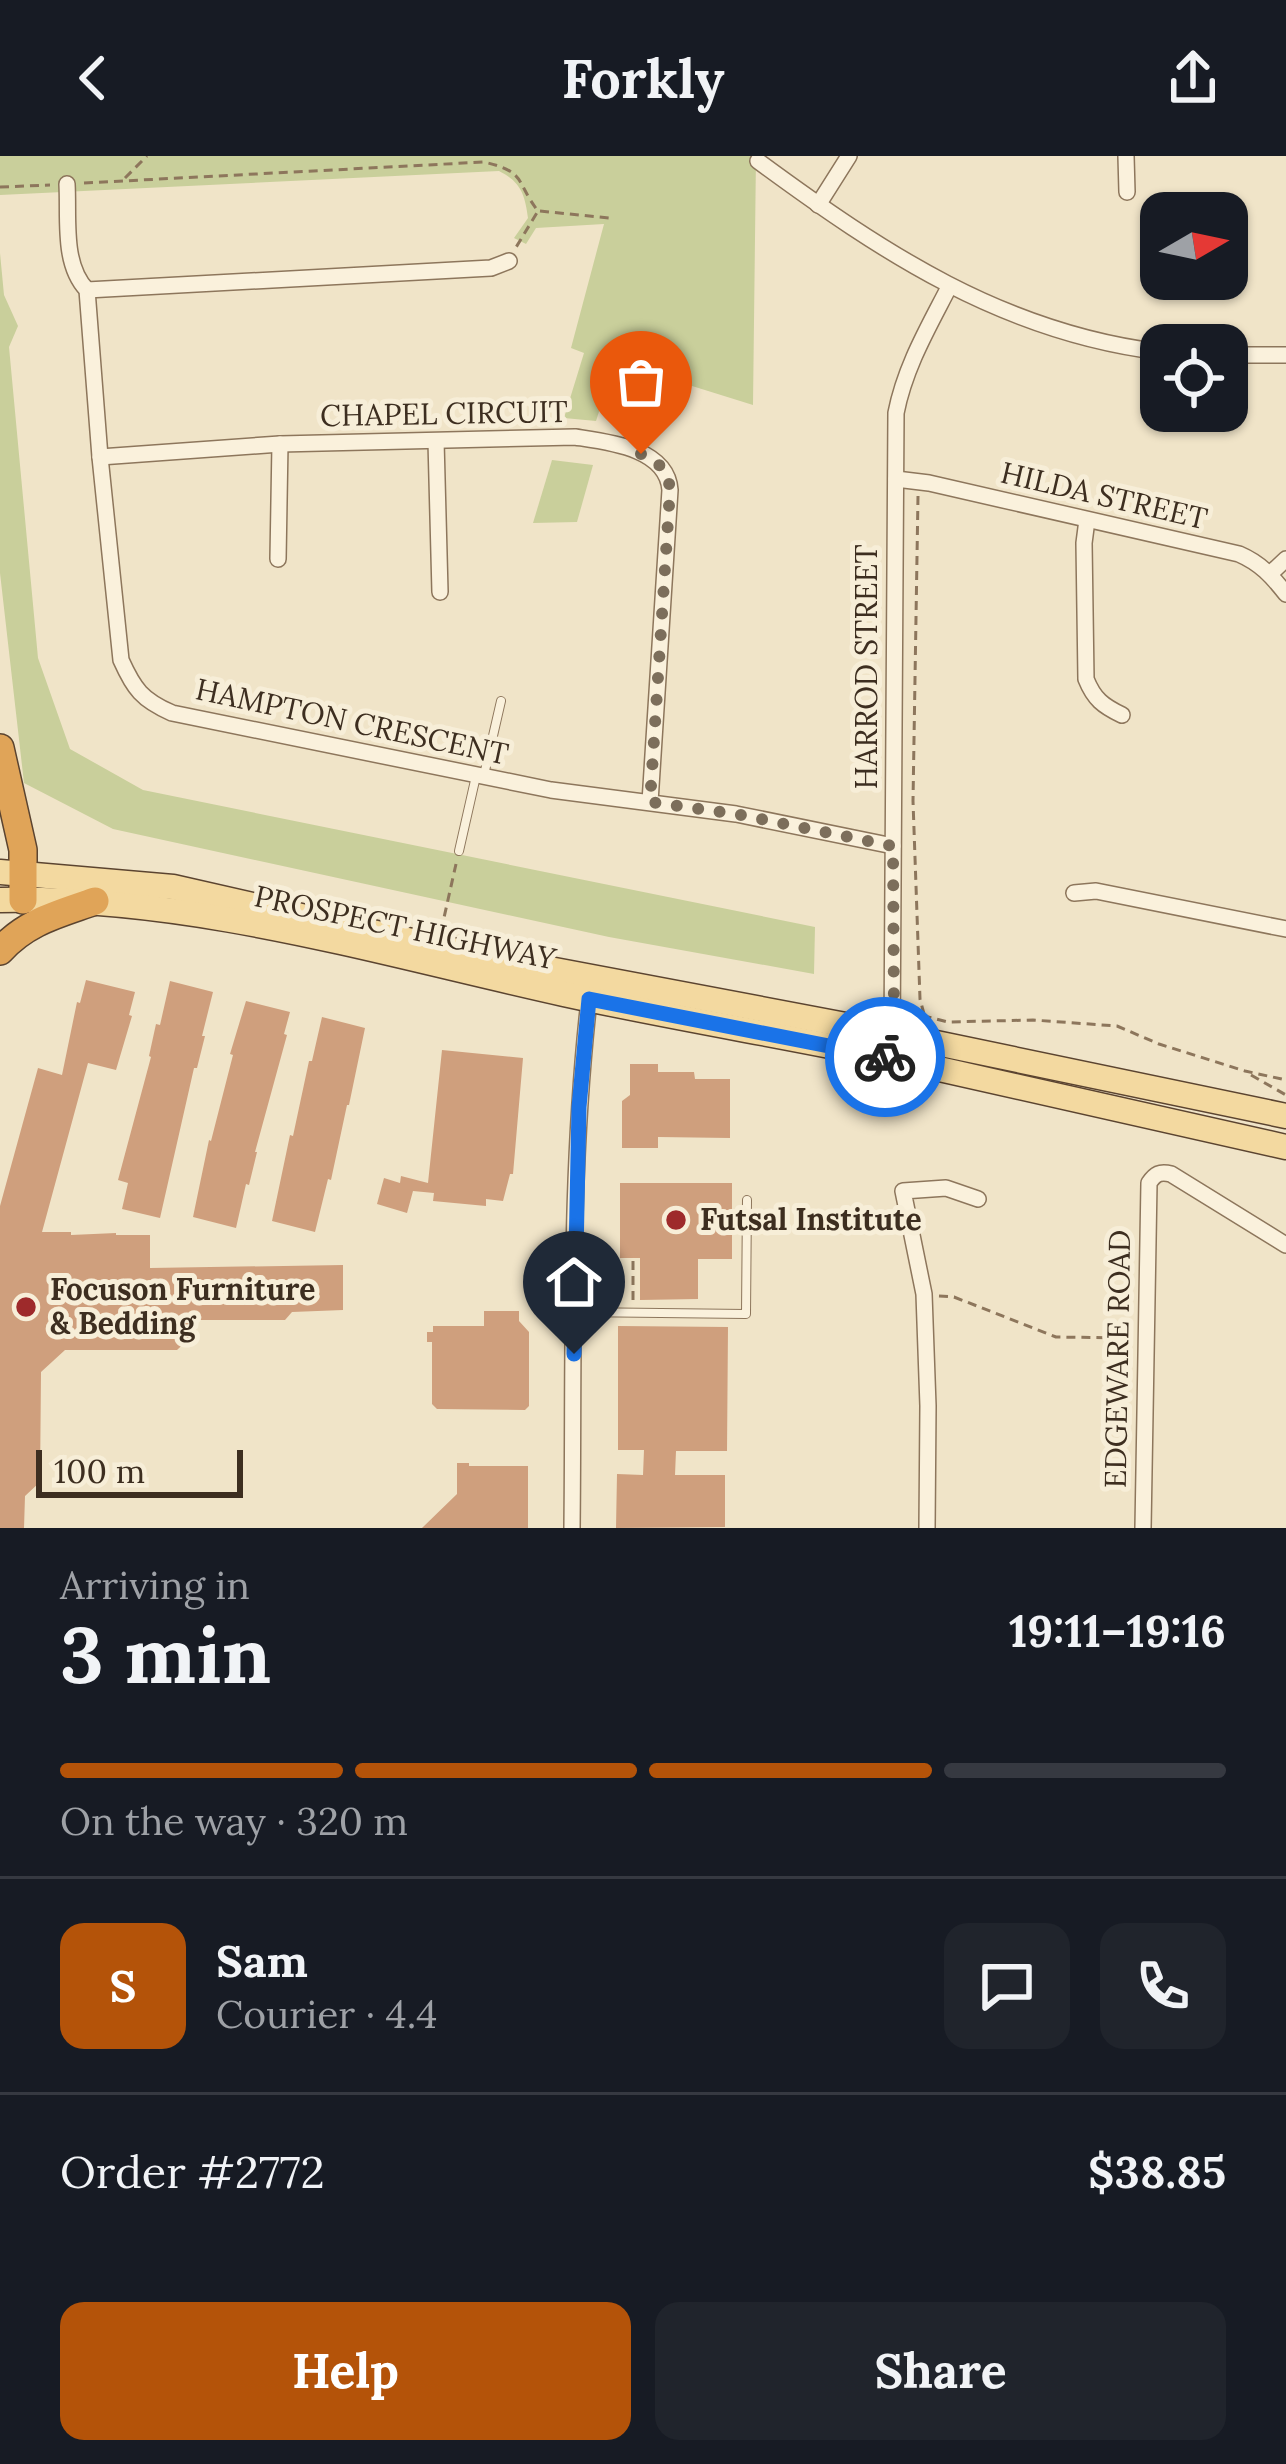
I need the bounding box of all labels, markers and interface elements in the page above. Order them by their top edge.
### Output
text: Forkly [562,44,724,113]
icon: back [60,45,126,111]
icon: share [1160,45,1226,111]
north arrow [1140,192,1248,300]
map controls [1140,192,1248,432]
button: locate [1140,324,1248,432]
pin [590,331,692,454]
icon: bag [608,349,674,415]
street label: CHAPEL CIRCUIT [320,392,568,434]
street label: HILDA STREET [997,453,1211,537]
street label: HARROD STREET [847,544,885,790]
street label: HAMPTON CRESCENT [192,669,512,773]
street label: PROSPECT HIGHWAY [251,877,560,978]
courier [825,997,945,1117]
icon: bike [852,1024,918,1090]
place label: Futsal Institute [700,1200,922,1238]
marker: Futsal Institute [663,1207,689,1233]
street label: EDGEWARE ROAD [1096,1229,1138,1489]
pin [523,1231,625,1354]
icon: home [541,1249,607,1315]
place label: Focuson Furniture & Bedding [50,1270,315,1343]
marker: Focuson Furniture & Bedding [13,1294,39,1320]
scale bar [36,1444,243,1497]
text: 100 m [54,1450,145,1492]
text: Arriving in [60,1560,250,1610]
text: 19:11–19:16 [1009,1602,1226,1659]
text: 3 min [60,1605,271,1704]
text: On the way · 320 m [60,1796,408,1846]
button: chat [944,1923,1070,2049]
button: phone [1100,1923,1226,2049]
text: Sam [216,1932,308,1989]
text: S [110,1957,136,2014]
text: Courier · 4.4 [216,1989,437,2039]
text: Order #2772 [60,2143,325,2200]
text: $38.85 [1088,2143,1226,2200]
button: Help [60,2302,631,2440]
button: Share [655,2302,1226,2440]

